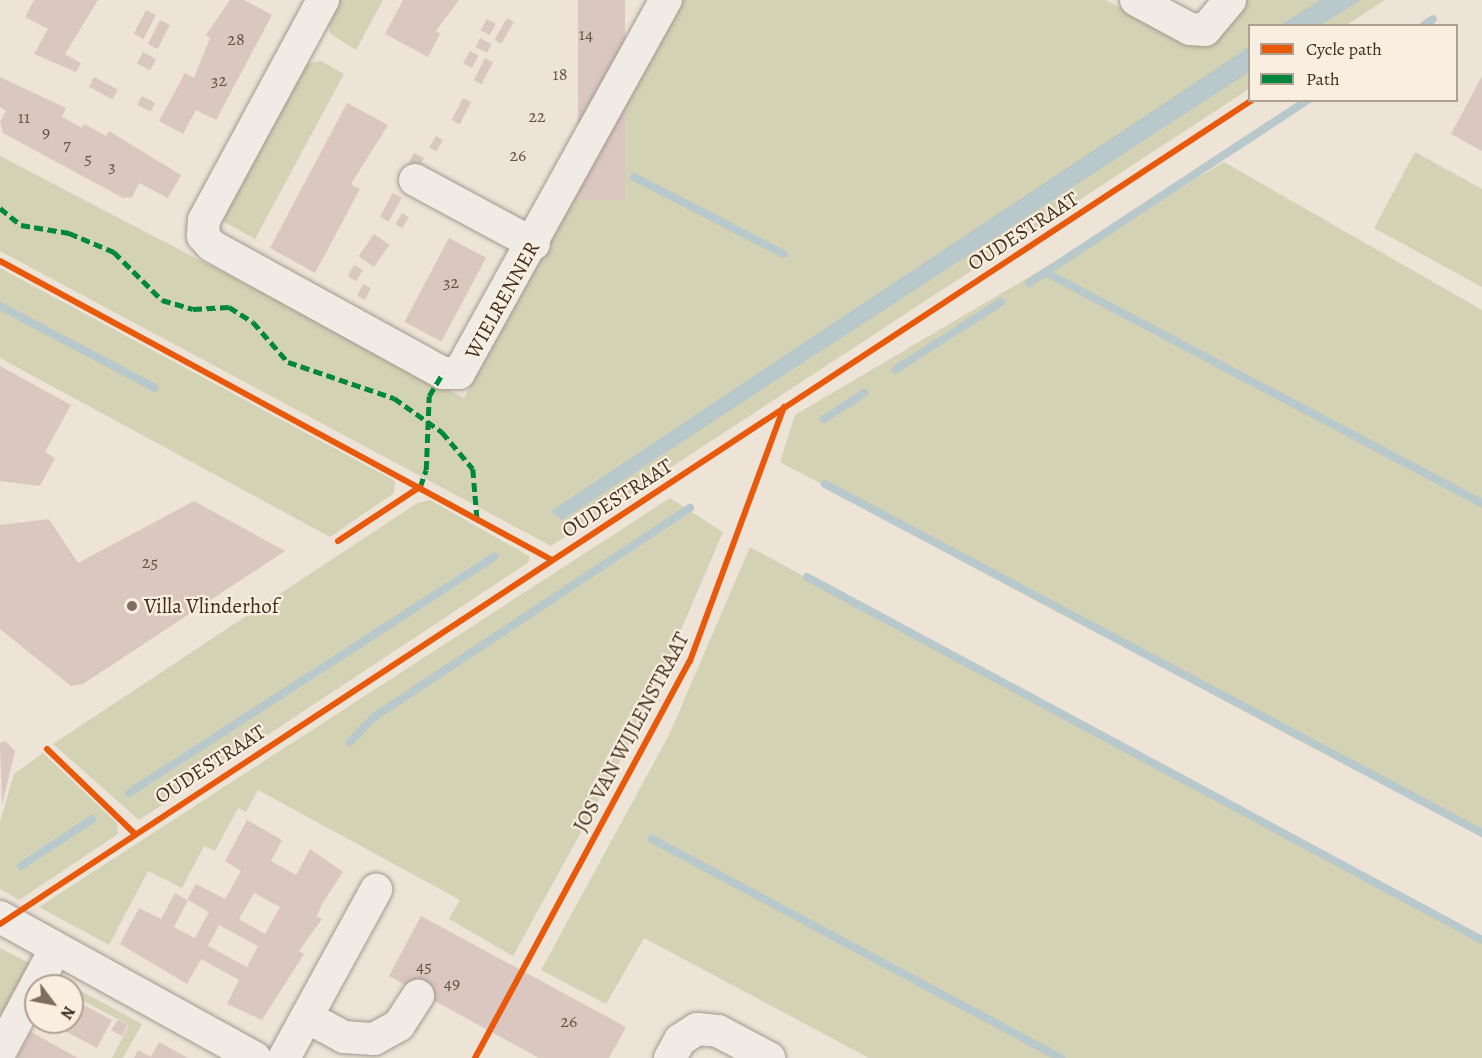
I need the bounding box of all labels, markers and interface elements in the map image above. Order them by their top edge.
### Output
house number: 14 [579,23,593,45]
legend [1248,24,1458,102]
house number: 28 [227,28,245,50]
text: Cycle path [1306,37,1382,61]
house number: 18 [553,63,567,85]
text: Path [1306,67,1340,91]
house number: 32 [211,69,227,91]
house number: 22 [528,105,546,127]
house number: 11 [18,106,30,128]
house number: 9 [42,121,50,143]
house number: 7 [63,133,71,155]
house number: 26 [510,144,526,166]
house number: 5 [84,147,92,169]
house number: 3 [108,155,116,177]
street label: OUDESTRAAT [963,186,1083,276]
street label: WIELRENNER [459,237,545,363]
house number: 32 [443,271,459,293]
street label: OUDESTRAAT [557,453,677,543]
house number: 25 [142,551,158,573]
place label: Villa Vlinderhof [144,593,279,619]
marker: Villa Vlinderhof [125,599,139,613]
street label: JOS VAN WIJLENSTRAAT [568,628,694,836]
street label: OUDESTRAAT [150,719,270,809]
house number: 45 [416,955,432,977]
house number: 49 [444,972,460,994]
north arrow [24,974,84,1034]
text: N [55,1002,80,1023]
house number: 26 [561,1010,577,1032]

